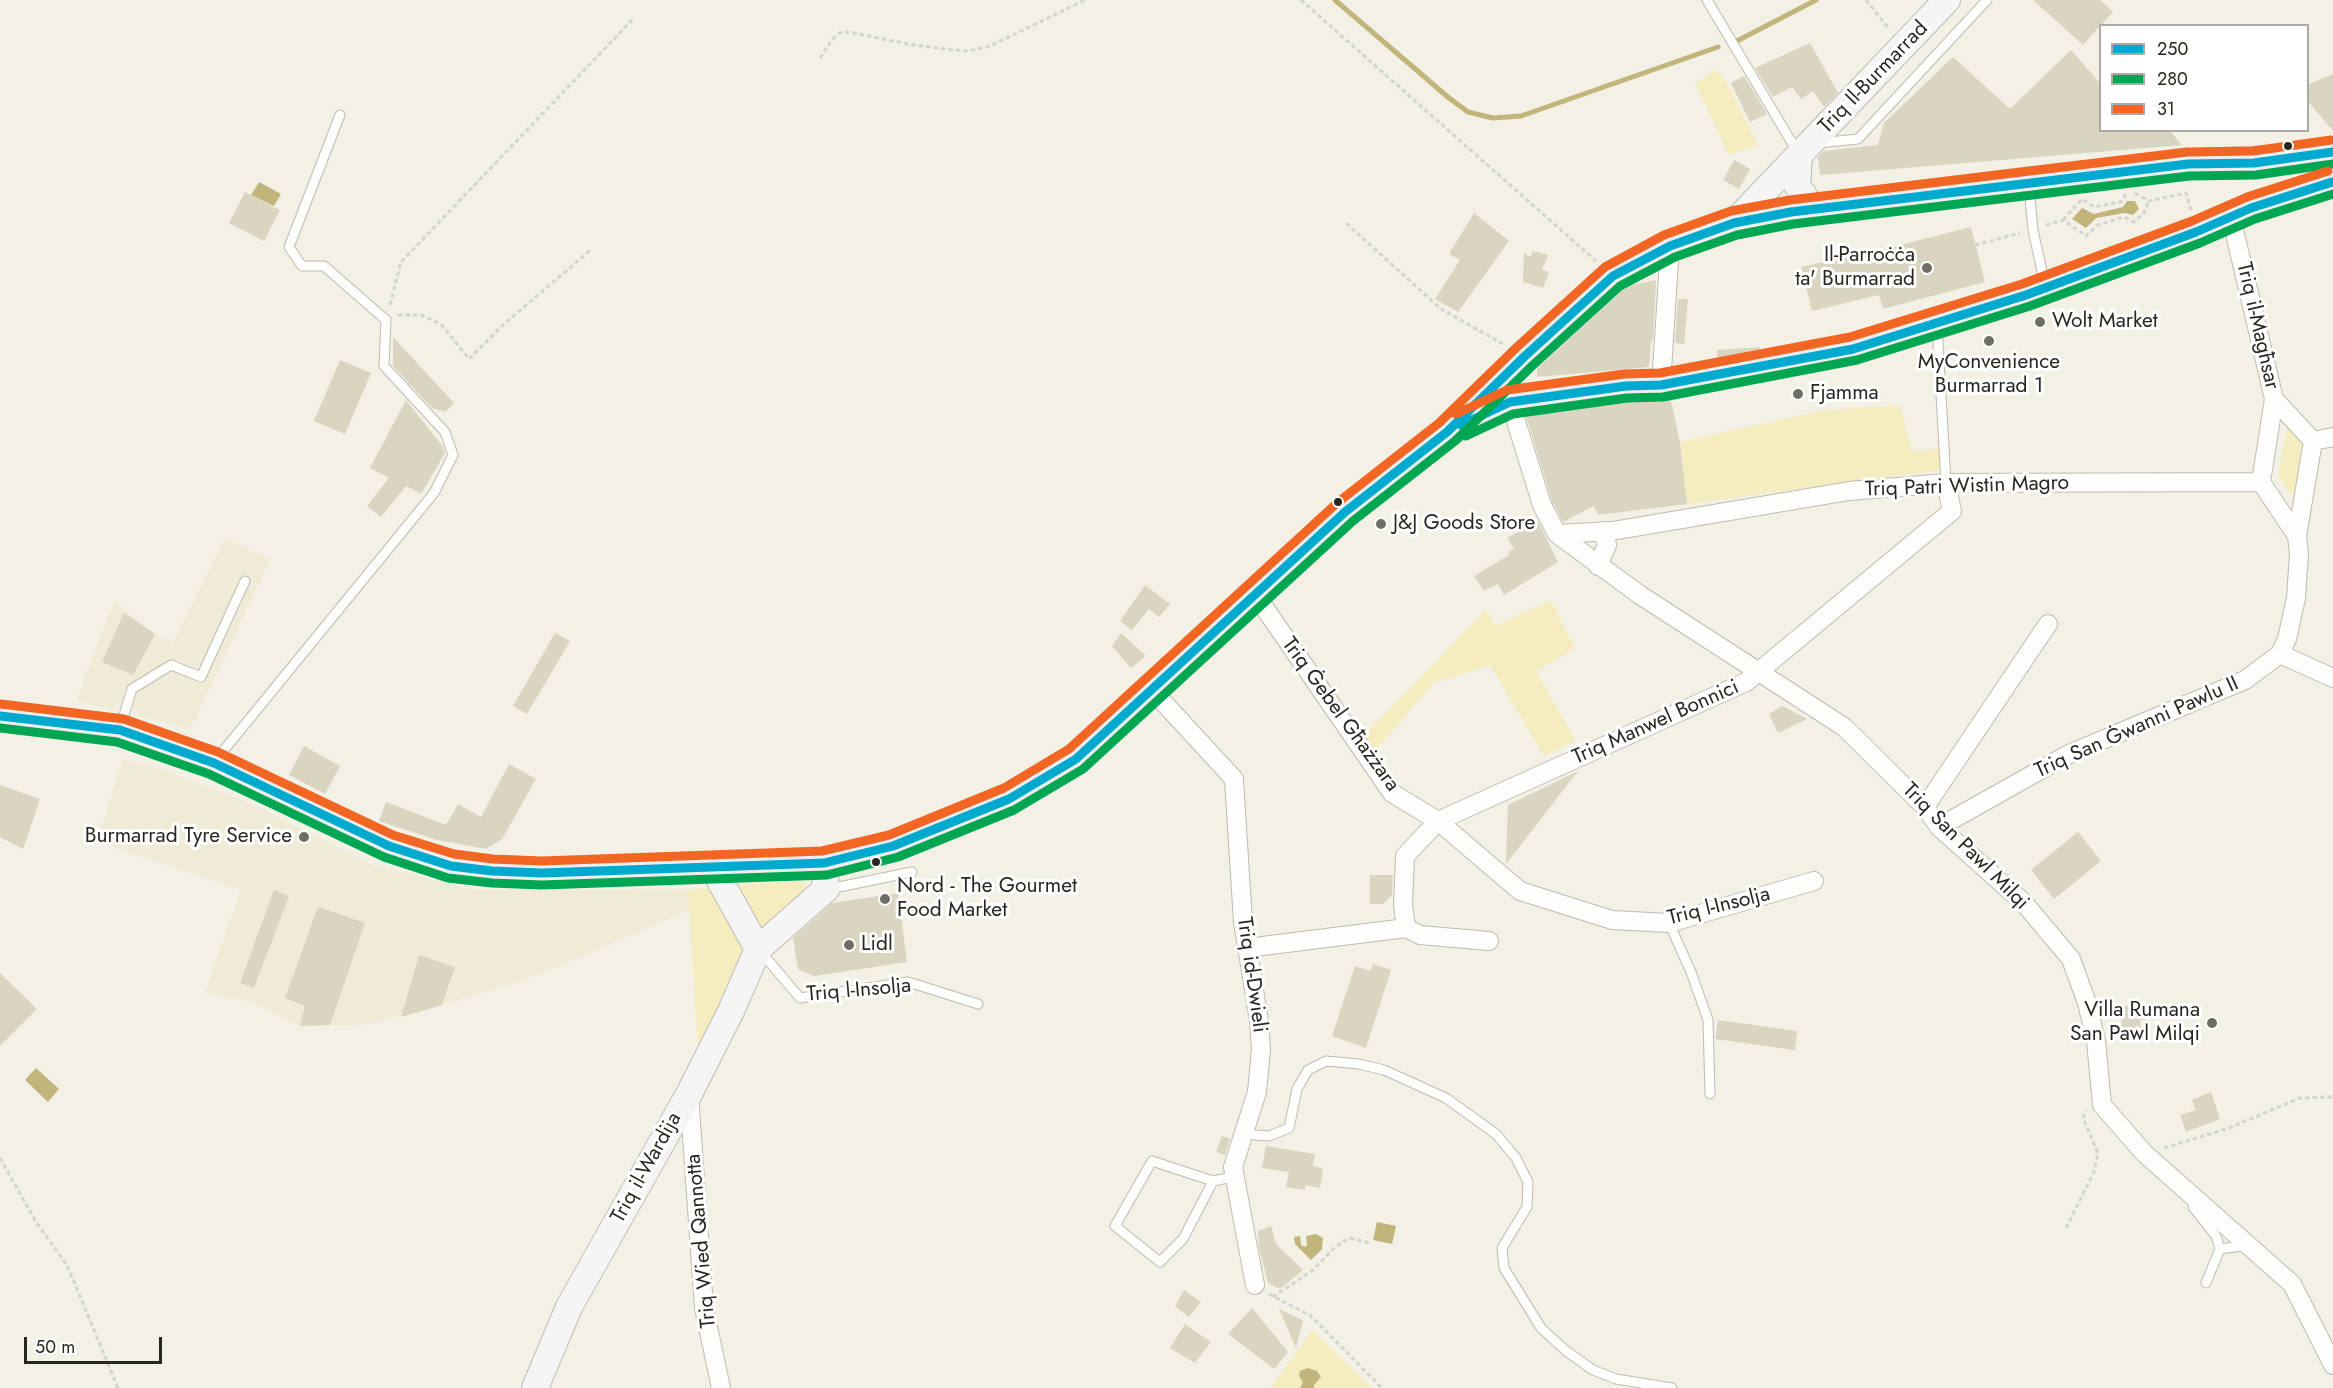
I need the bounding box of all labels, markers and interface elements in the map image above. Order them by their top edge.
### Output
street label: Triq Il-Burmarrad [1814,17,1934,139]
legend [2099,24,2309,132]
text: 250 [2157,36,2188,62]
text: 280 [2157,66,2188,92]
text: 31 [2157,96,2175,122]
unlabelled marker [2282,140,2294,152]
place label: Il-Parroċċa ta' Burmarrad [1795,243,1915,293]
street label: Triq il-Magħsar [2230,260,2284,392]
marker: Il-Parroċċa ta' Burmarrad [1920,261,1934,275]
place label: Wolt Market [2052,309,2158,335]
marker: Wolt Market [2033,315,2047,329]
marker: MyConvenience Burmarrad 1 [1982,334,1996,348]
place label: MyConvenience Burmarrad 1 [1918,350,2060,400]
place label: Fjamma [1810,381,1879,407]
marker: Fjamma [1791,387,1805,401]
street label: Triq Patri Wistin Magro [1865,471,2069,503]
unlabelled marker [1332,496,1344,508]
place label: J&J Goods Store [1393,511,1535,537]
marker: J&J Goods Store [1374,517,1388,531]
street label: Triq Ġebel Għażżara [1276,633,1404,797]
street label: Triq San Ġwanni Pawlu II [2031,672,2243,784]
street label: Triq Manwel Bonnici [1569,675,1743,771]
street label: Triq San Pawl Milqi [1896,778,2034,916]
place label: Burmarrad Tyre Service [85,824,292,850]
marker: Burmarrad Tyre Service [297,830,311,844]
unlabelled marker [870,856,882,868]
place label: Nord - The Gourmet Food Market [897,874,1077,924]
street label: Triq l-Insolja [1665,882,1773,932]
marker: Nord - The Gourmet Food Market [878,892,892,906]
street label: Triq id-Dwieli [1230,916,1272,1034]
place label: Lidl [861,932,893,958]
marker: Lidl [842,938,856,952]
street label: Triq l-Insolja [806,974,912,1008]
place label: Villa Rumana San Pawl Milqi [2070,998,2200,1048]
marker: Villa Rumana San Pawl Milqi [2205,1016,2219,1030]
street label: Triq il-Wardija [606,1108,688,1228]
street label: Triq Wied Qannotta [682,1153,722,1329]
scale bar [27,1325,165,1363]
text: 50 m [35,1334,75,1360]

